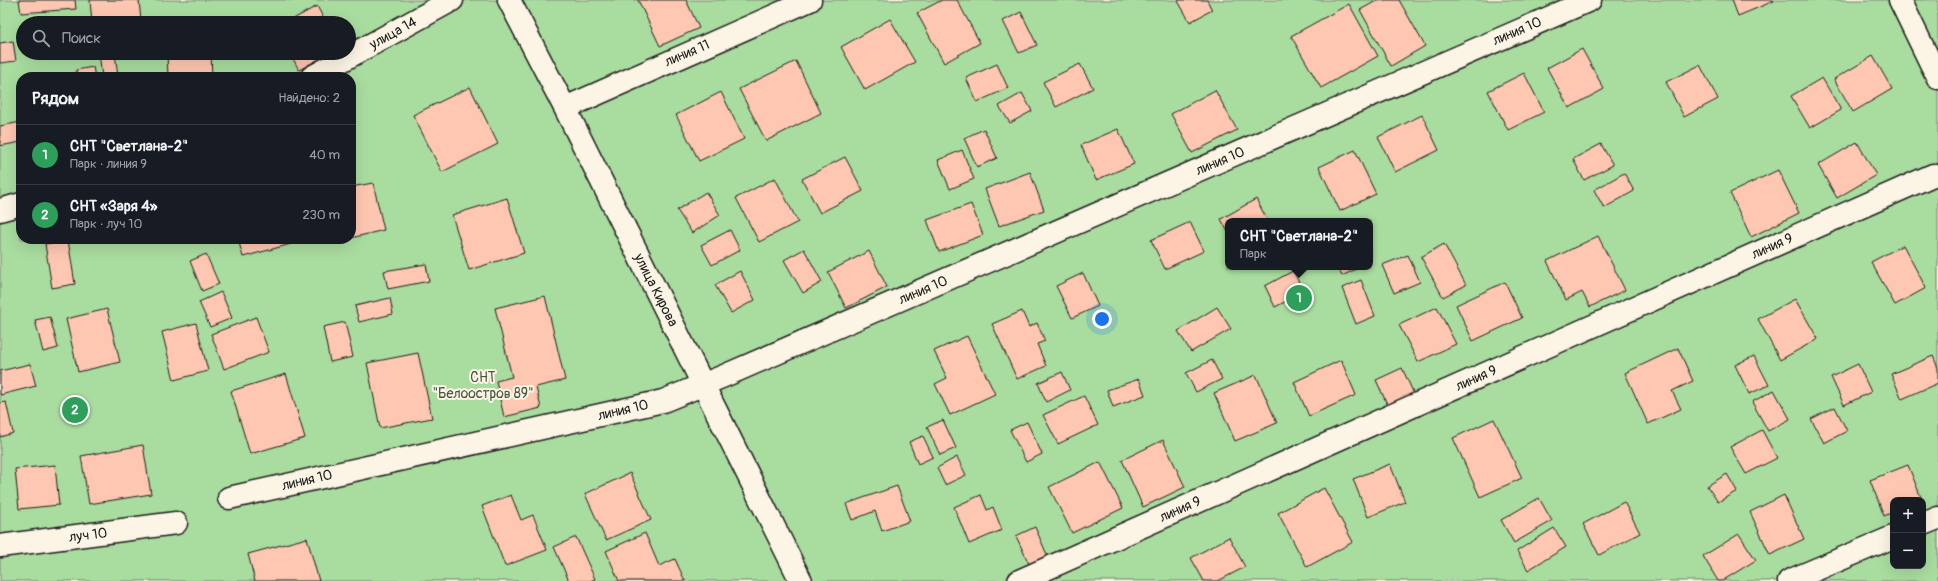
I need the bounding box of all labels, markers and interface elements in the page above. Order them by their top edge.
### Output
street label: улица 14 [365,13,420,53]
street label: линия 10 [1490,13,1544,49]
search box [16,16,356,60]
icon: search [30,27,52,49]
text: Поиск [62,29,101,48]
street label: линия 11 [662,36,712,70]
text: Рядом [32,88,79,109]
text: Найдено: 2 [278,90,340,106]
text: СНТ "Светлана-2" [70,137,188,156]
street label: линия 10 [1193,143,1247,179]
text: 1 [42,147,48,163]
text: 40 m [309,147,340,163]
text: Парк · линия 9 [70,156,147,172]
text: СНТ «Заря 4» [70,197,157,216]
text: 2 [41,207,49,223]
text: 230 m [303,207,340,223]
text: Парк · луч 10 [70,216,142,232]
popup [1225,218,1373,270]
text: СНТ "Светлана-2" [1240,227,1358,246]
street label: линия 9 [1749,229,1795,263]
text: Парк [1240,246,1267,262]
street label: улица Кирова [630,250,682,329]
street label: линия 10 [896,272,950,308]
pin: 1 [1286,283,1312,313]
your location [1092,309,1112,329]
street label: линия 9 [1453,361,1499,395]
park label: СНТ "Белоостров 89" [432,369,534,402]
pin: 2 [62,395,88,425]
street label: линия 10 [596,396,650,424]
street label: линия 10 [280,466,334,494]
street label: линия 9 [1157,492,1203,526]
map controls [1890,497,1926,569]
button: + [1890,497,1926,533]
street label: луч 10 [68,524,108,546]
button: − [1890,533,1926,569]

